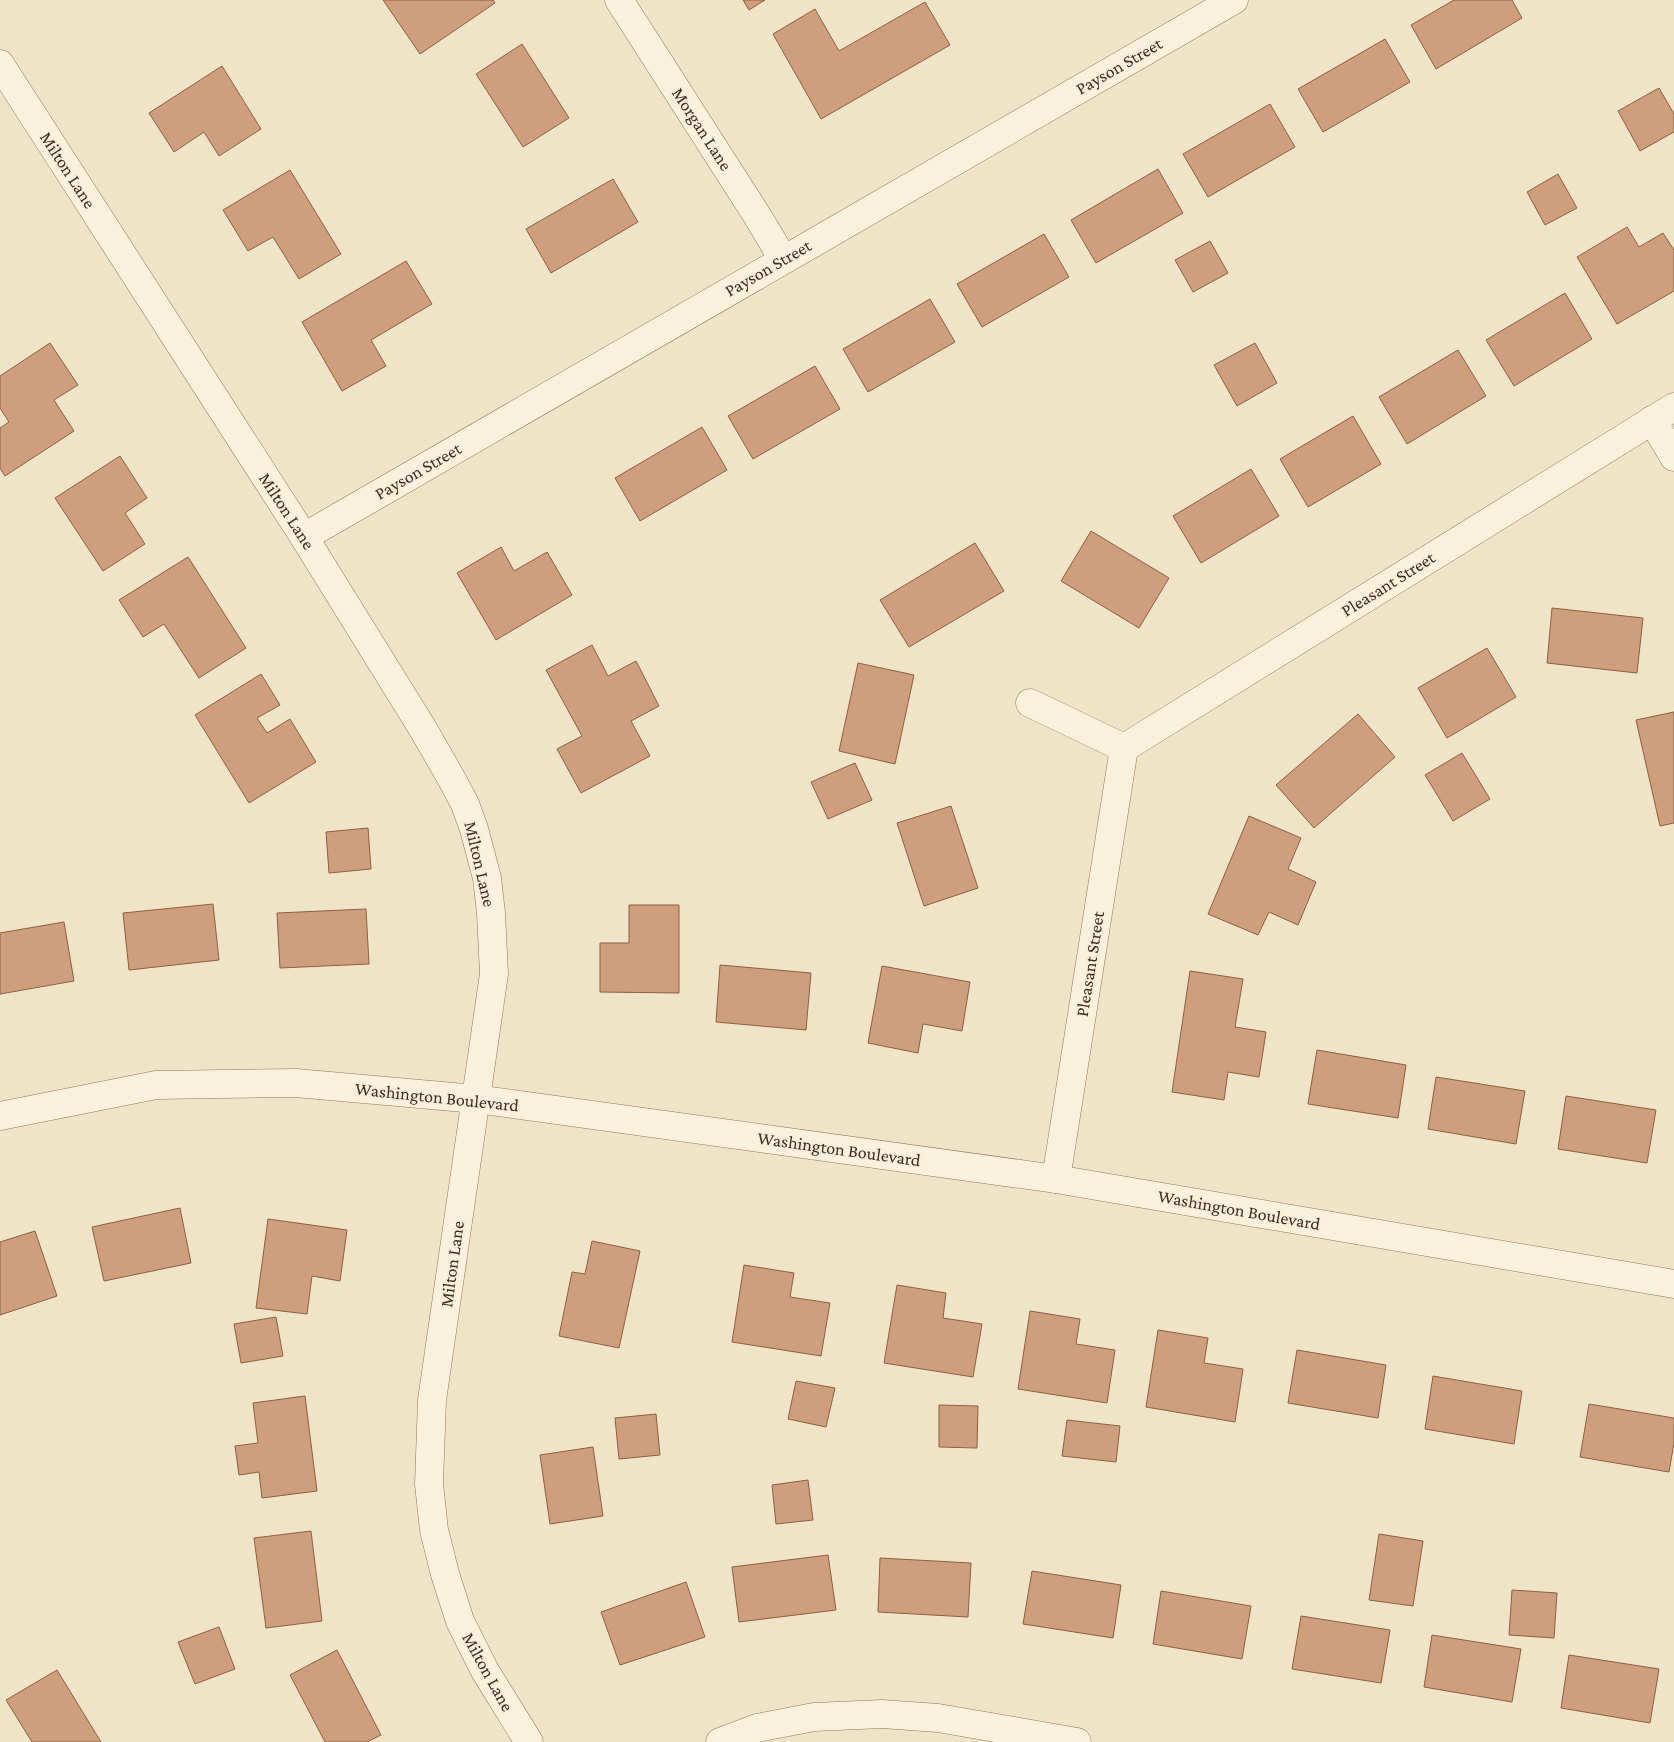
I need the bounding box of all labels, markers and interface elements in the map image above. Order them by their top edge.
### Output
street label: Payson Street [1072,33,1167,99]
street label: Morgan Lane [668,84,736,174]
street label: Milton Lane [36,128,100,212]
street label: Payson Street [721,235,816,301]
street label: Payson Street [371,438,466,504]
street label: Milton Lane [255,469,319,553]
street label: Pleasant Street [1338,547,1439,621]
street label: Milton Lane [460,819,500,909]
street label: Pleasant Street [1072,909,1108,1018]
street label: Washington Boulevard [354,1078,520,1116]
street label: Washington Boulevard [756,1128,922,1170]
street label: Washington Boulevard [1156,1186,1322,1234]
street label: Milton Lane [436,1219,468,1309]
street label: Milton Lane [458,1629,518,1715]

